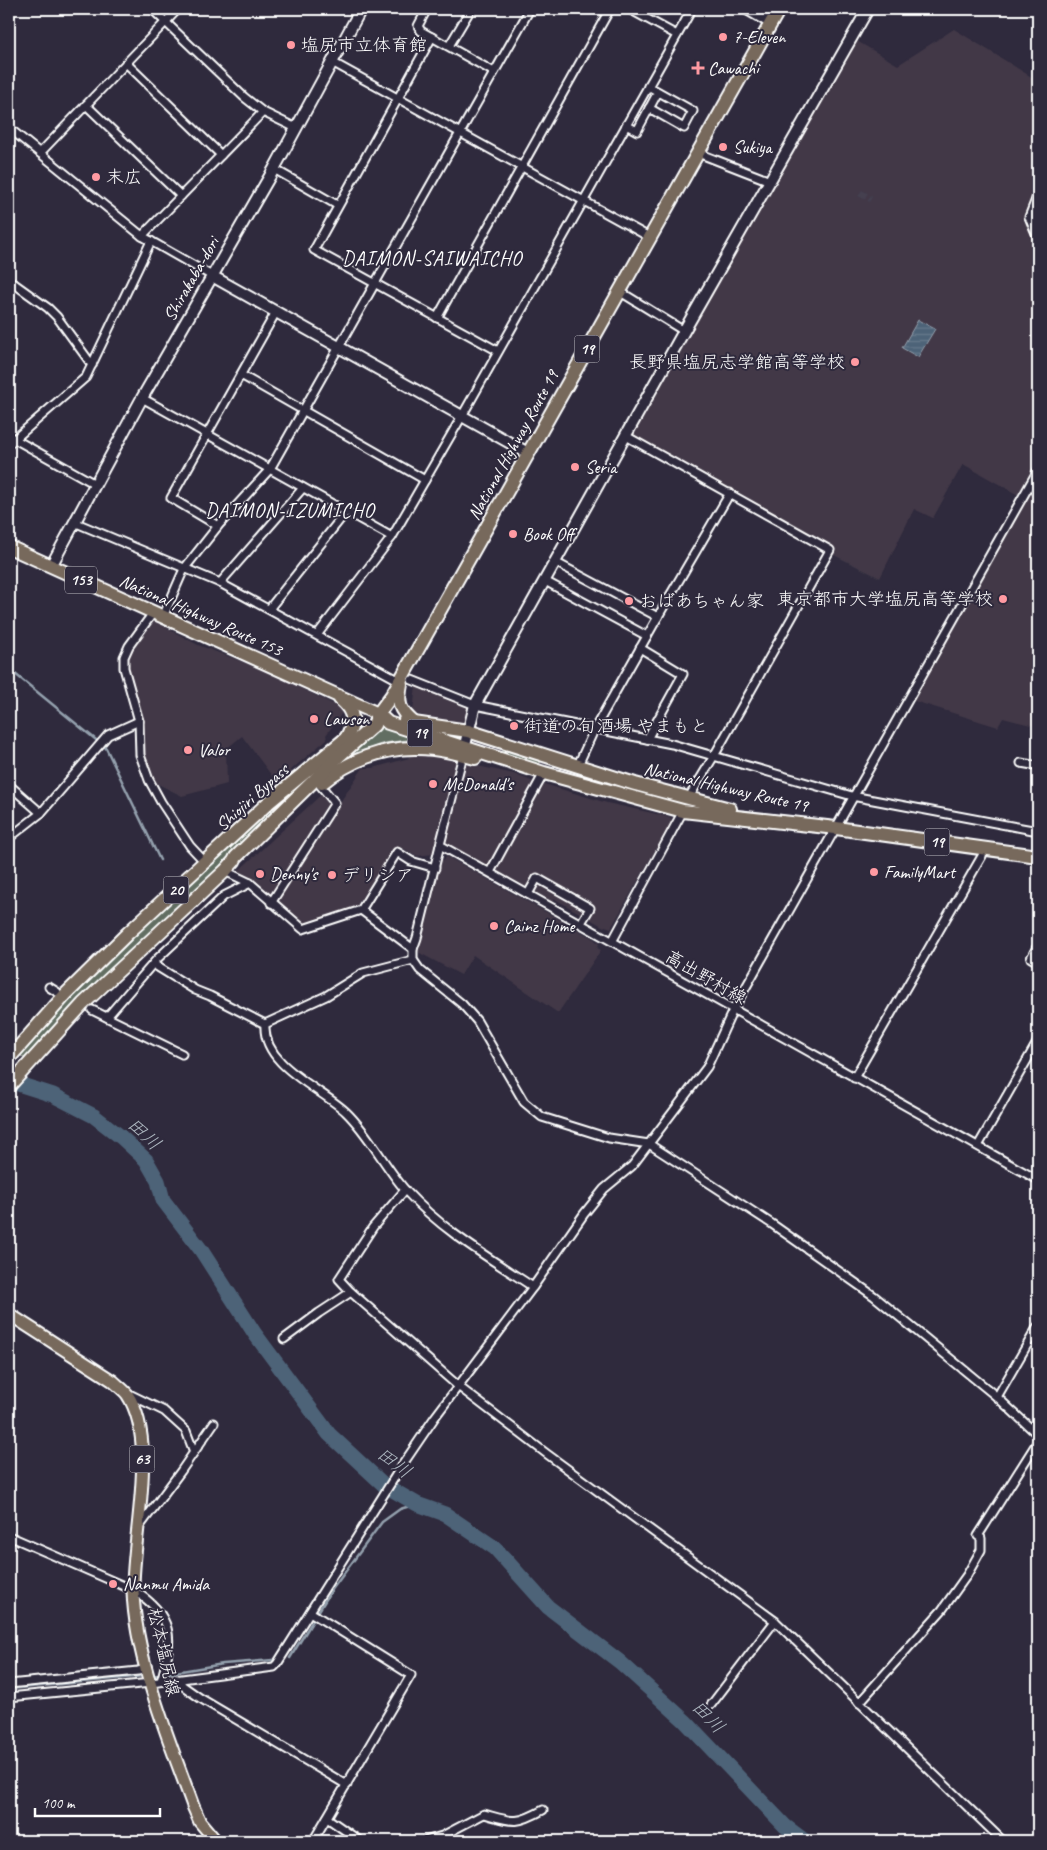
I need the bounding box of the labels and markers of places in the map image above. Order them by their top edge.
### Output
place label: 7-Eleven [733,26,786,48]
marker: 7-Eleven [717,31,729,43]
place label: 塩尻市立体育館 [301,34,427,56]
marker: 塩尻市立体育館 [285,39,297,51]
place label: Cawachi [708,57,761,79]
marker: Cawachi [692,62,704,74]
place label: Sukiya [733,136,773,158]
marker: Sukiya [717,141,729,153]
place label: 末広 [106,166,142,188]
marker: 末広 [90,171,102,183]
place label: 長野県塩尻志学館高等学校 [629,351,845,373]
marker: 長野県塩尻志学館高等学校 [849,356,861,368]
place label: Seria [585,456,618,478]
marker: Seria [569,461,581,473]
place label: Book Off [523,523,578,545]
marker: Book Off [507,528,519,540]
place label: 東京都市大学塩尻高等学校 [777,588,993,610]
place label: おばあちゃん家 [639,590,764,612]
marker: 東京都市大学塩尻高等学校 [997,593,1009,605]
marker: おばあちゃん家 [623,595,635,607]
place label: Lawson [324,708,370,730]
marker: Lawson [308,713,320,725]
place label: 街道の旬酒場 やまもと [524,715,708,737]
marker: 街道の旬酒場 やまもと [508,720,520,732]
place label: Valor [198,739,231,761]
marker: Valor [182,744,194,756]
place label: McDonald's [443,773,515,795]
marker: McDonald's [427,778,439,790]
place label: FamilyMart [884,861,957,883]
place label: Denny's [270,863,319,885]
place label: デリシア [342,864,414,886]
marker: FamilyMart [868,866,880,878]
marker: Denny's [254,868,266,880]
marker: デリシア [326,869,338,881]
place label: Cainz Home [504,915,575,937]
marker: Cainz Home [488,920,500,932]
place label: Nanmu Amida [123,1573,210,1595]
marker: Nanmu Amida [107,1578,119,1590]

